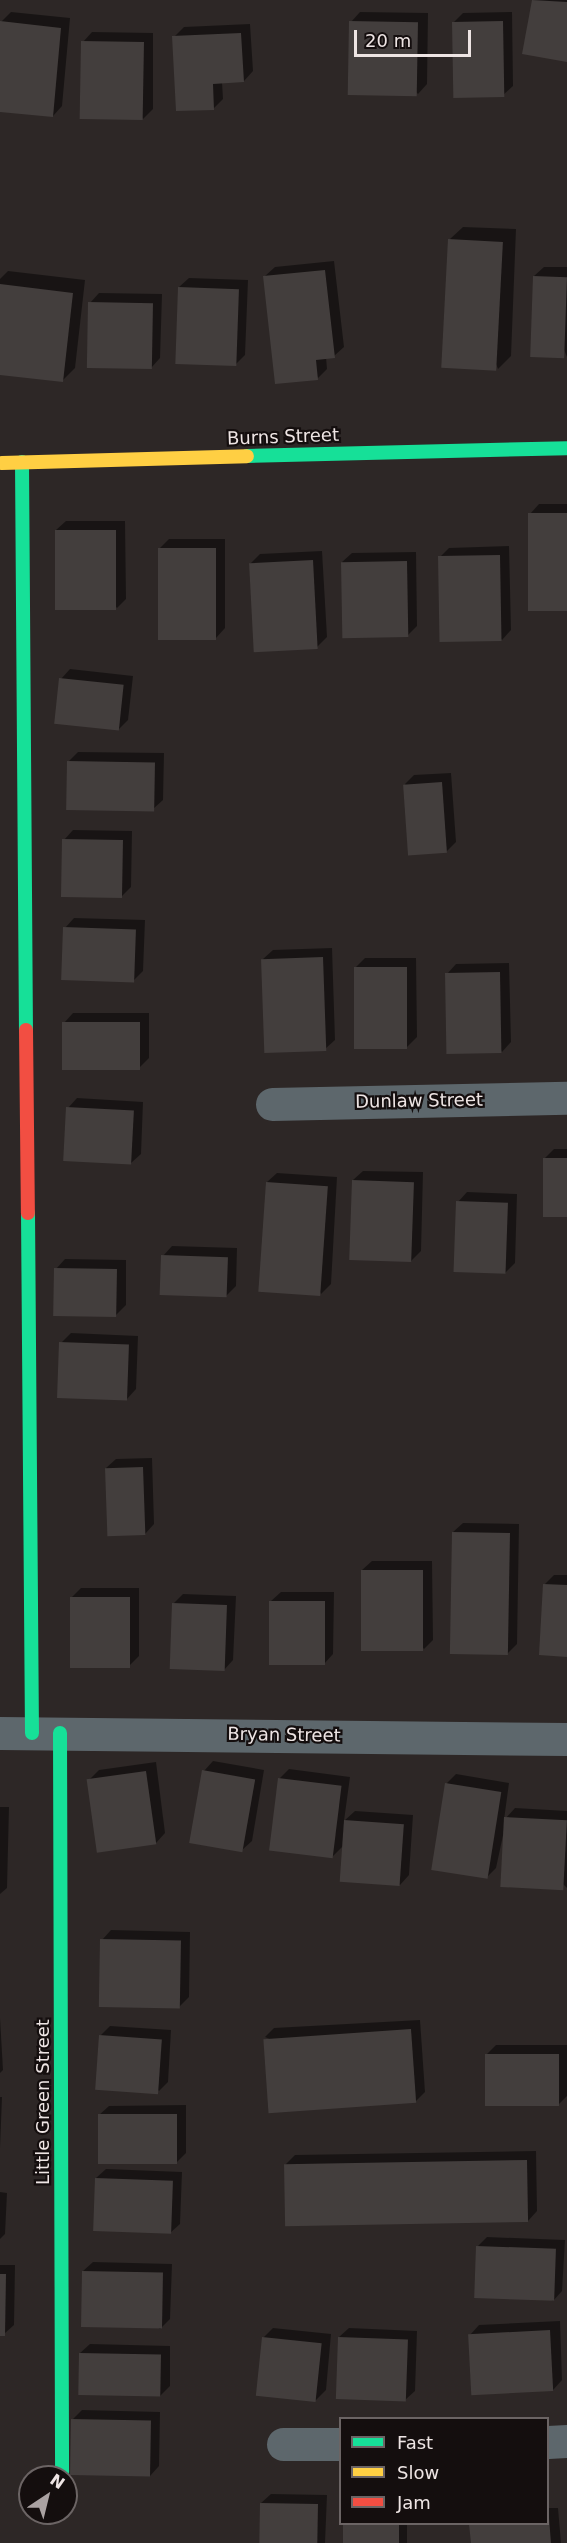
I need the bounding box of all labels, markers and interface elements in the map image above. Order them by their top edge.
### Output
scale bar [357,18,474,56]
text: 20 m [365,30,411,51]
street label: Burns Street [227,424,339,450]
street label: Dunlaw Street [355,1089,483,1113]
street label: Bryan Street [227,1723,341,1747]
street label: Little Green Street [32,2019,54,2185]
legend [339,2417,549,2525]
text: Fast [397,2432,433,2453]
text: Slow [397,2462,439,2483]
north arrow [18,2465,78,2525]
text: N [47,2470,68,2493]
text: Jam [397,2492,431,2513]

